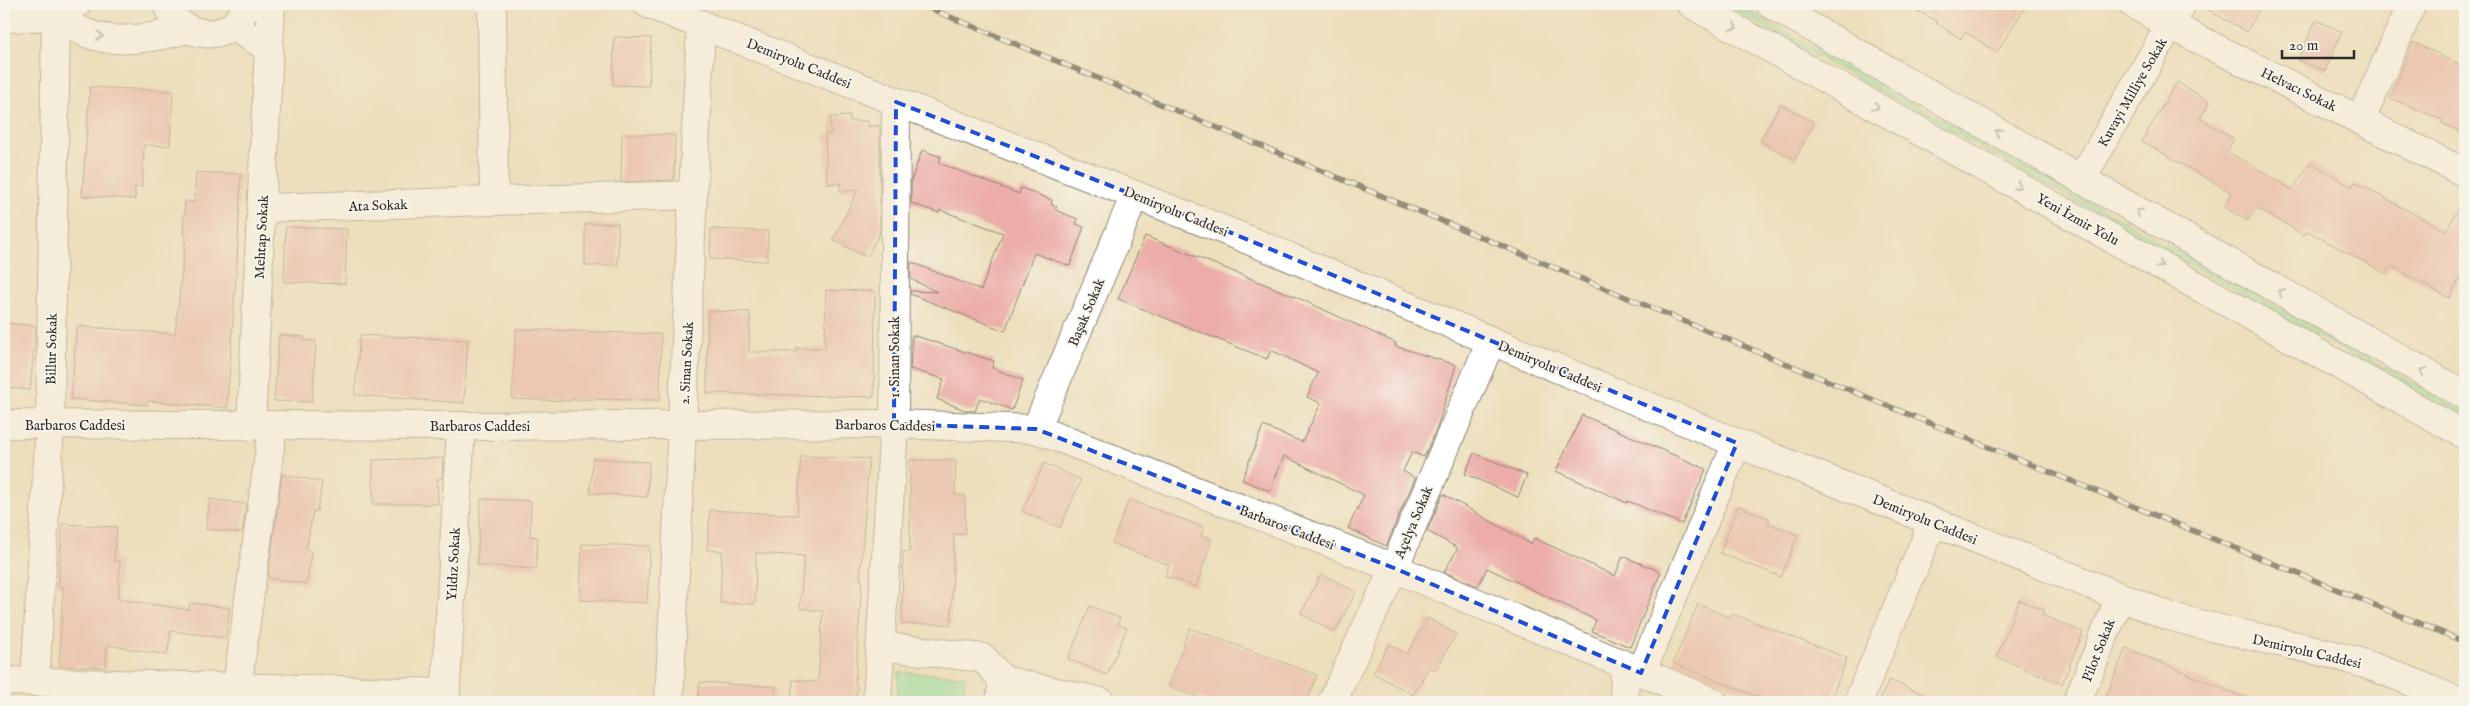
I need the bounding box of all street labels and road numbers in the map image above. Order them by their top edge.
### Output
street label: Kuvayi Milliye Sokak [2094,34,2172,150]
street label: Demiryolu Caddesi [743,35,854,93]
street label: Helvacı Sokak [2257,64,2340,116]
street label: Demiryolu Caddesi [1120,183,1231,241]
street label: Yeni İzmir Yolu [2033,190,2122,250]
street label: Mehtap Sokak [251,194,273,280]
street label: Ata Sokak [347,196,408,216]
street label: Başak Sokak [1064,275,1110,349]
street label: Billur Sokak [42,312,62,385]
street label: 1. Sinan Sokak [886,316,904,398]
street label: 2. Sinan Sokak [676,321,698,405]
street label: Demiryolu Caddesi [1495,337,1605,397]
street label: Barbaros Caddesi [834,416,936,436]
street label: Barbaros Caddesi [25,417,126,435]
street label: Barbaros Caddesi [430,418,531,436]
street label: Açelya Sokak [1390,483,1437,562]
street label: Demiryolu Caddesi [1869,491,1980,549]
street label: Barbaros Caddesi [1236,501,1337,554]
street label: Yıldız Sokak [443,526,465,601]
street label: Pilot Sokak [2078,616,2120,685]
street label: Demiryolu Caddesi [2250,631,2363,673]

